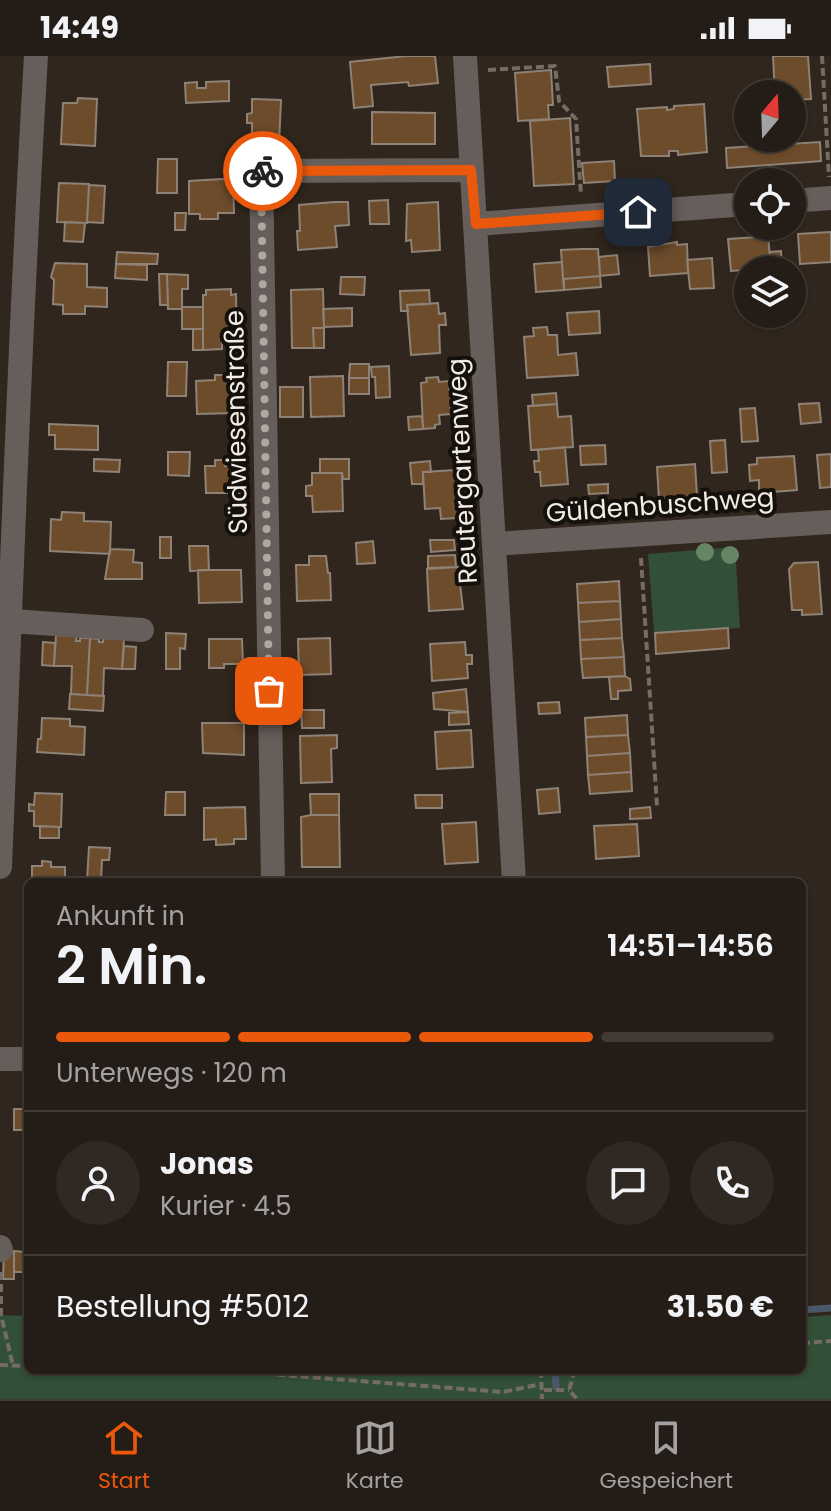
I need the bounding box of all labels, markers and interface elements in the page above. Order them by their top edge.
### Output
text: 14:49 [40,6,119,49]
north arrow [734,80,806,152]
map controls [734,80,806,328]
courier [223,131,303,211]
icon: bike [241,149,285,193]
button: locate [734,168,806,240]
pin [604,178,672,246]
icon: home [616,190,660,234]
button: layers [734,256,806,328]
street label: Südwiesenstraße [216,310,256,534]
street label: Reutergartenweg [438,357,486,585]
street label: Güldenbuschweg [545,479,775,531]
pin [235,657,303,725]
icon: bag [247,669,291,713]
text: Ankunft in [56,898,185,934]
text: 14:51–14:56 [607,924,774,967]
text: 2 Min. [56,929,207,1002]
text: Unterwegs · 120 m [56,1055,287,1091]
button: person [56,1141,140,1225]
button: chat [586,1141,670,1225]
button: phone [690,1141,774,1225]
text: Jonas [160,1142,254,1185]
text: Kurier · 4.5 [160,1188,292,1224]
text: Bestellung #5012 [56,1285,309,1328]
text: 31.50 € [667,1285,774,1328]
tab: Start [98,1416,150,1497]
tab: Karte [346,1416,404,1497]
tab: Gespeichert [600,1416,733,1497]

